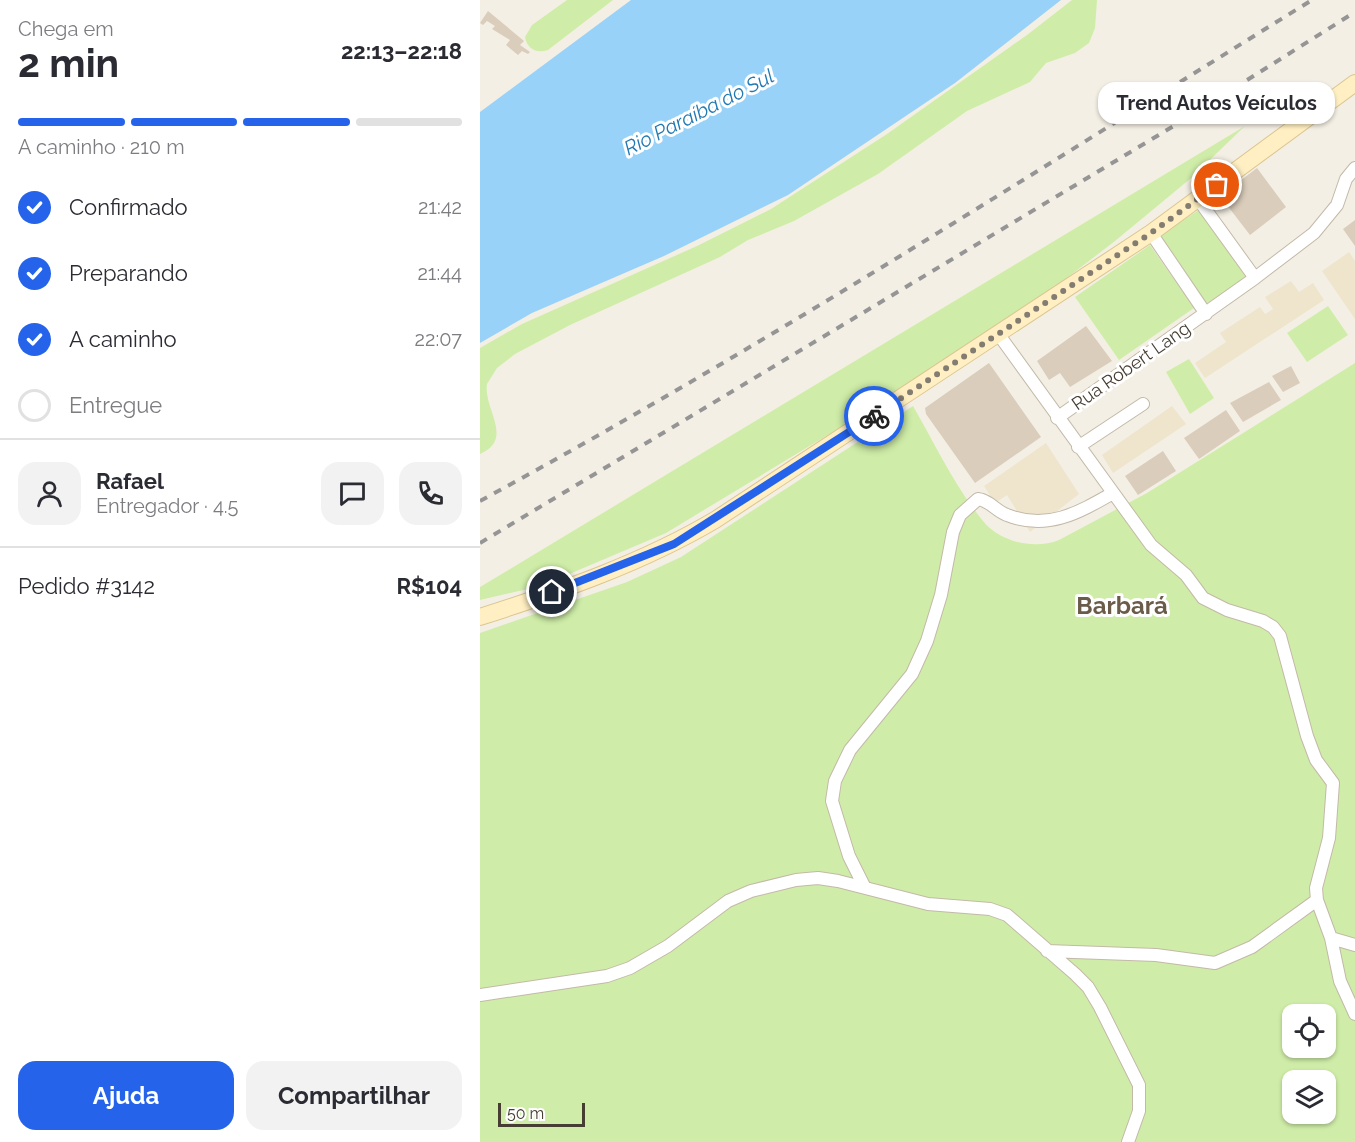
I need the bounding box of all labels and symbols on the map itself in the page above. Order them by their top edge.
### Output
water label: Rio Paraíba do Sul [620,64,778,160]
callout: Trend Autos Veículos [1098,83,1335,125]
pin [1191,159,1242,210]
street label: Rua Robert Lang [1068,317,1194,414]
courier [844,386,904,446]
pin [526,566,577,617]
district label: Barbará [1076,591,1168,620]
scale bar [498,1100,585,1128]

